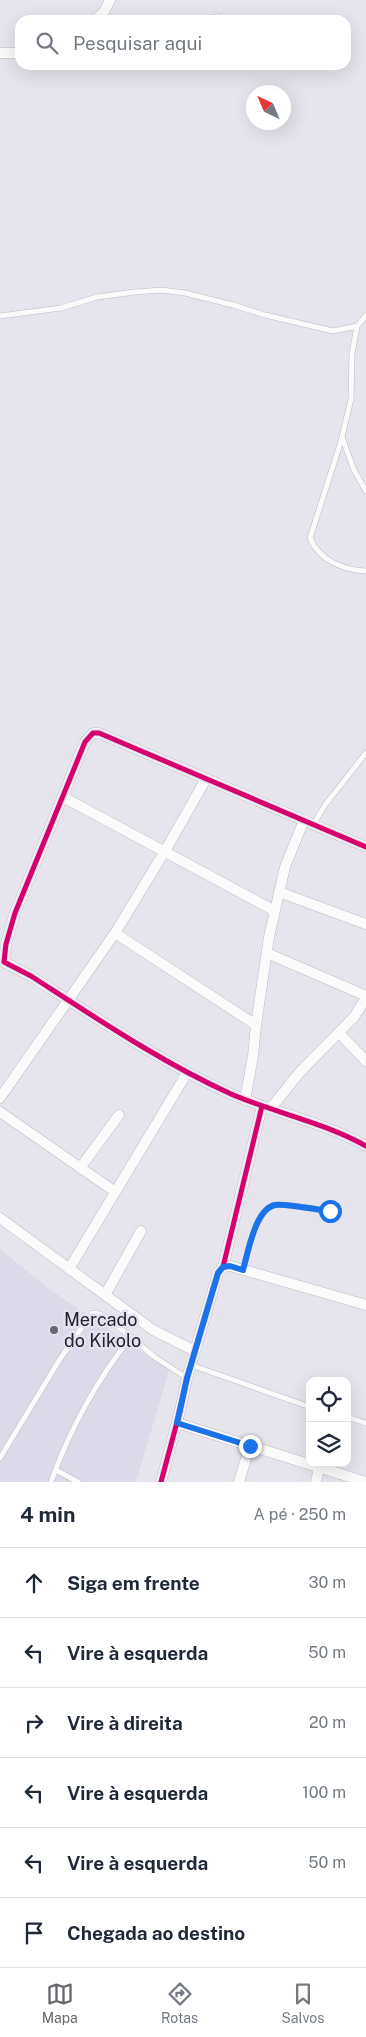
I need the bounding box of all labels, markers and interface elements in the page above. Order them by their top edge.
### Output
search box [15,15,351,70]
icon: search [33,29,61,57]
text: Pesquisar aqui [73,32,202,54]
north arrow [246,85,291,130]
route start [319,1200,342,1223]
place label: Mercado do Kikolo [64,1309,141,1351]
marker: Mercado do Kikolo [48,1324,60,1336]
map controls [306,1377,351,1467]
button: locate [306,1377,351,1422]
button: layers [306,1422,351,1467]
route end [239,1435,262,1458]
text: 4 min [20,1502,75,1527]
text: A pé · 250 m [254,1505,346,1524]
icon: ahead [20,1569,48,1597]
text: Siga em frente [67,1572,200,1594]
text: 30 m [309,1573,346,1592]
icon: left [20,1639,48,1667]
text: Vire à esquerda [67,1642,208,1664]
text: 50 m [308,1643,346,1662]
icon: right [20,1709,48,1737]
text: Vire à direita [67,1712,183,1734]
text: 20 m [309,1713,346,1732]
icon: left [20,1779,48,1807]
text: Vire à esquerda [67,1782,208,1804]
text: 100 m [302,1783,346,1802]
icon: left [20,1849,48,1877]
text: Vire à esquerda [67,1852,208,1874]
text: 50 m [308,1853,346,1872]
icon: arrive [20,1919,48,1947]
text: Chegada ao destino [67,1922,245,1944]
tab: Mapa [42,1980,78,2026]
tab: Rotas [161,1980,198,2026]
tab: Salvos [281,1980,324,2026]

